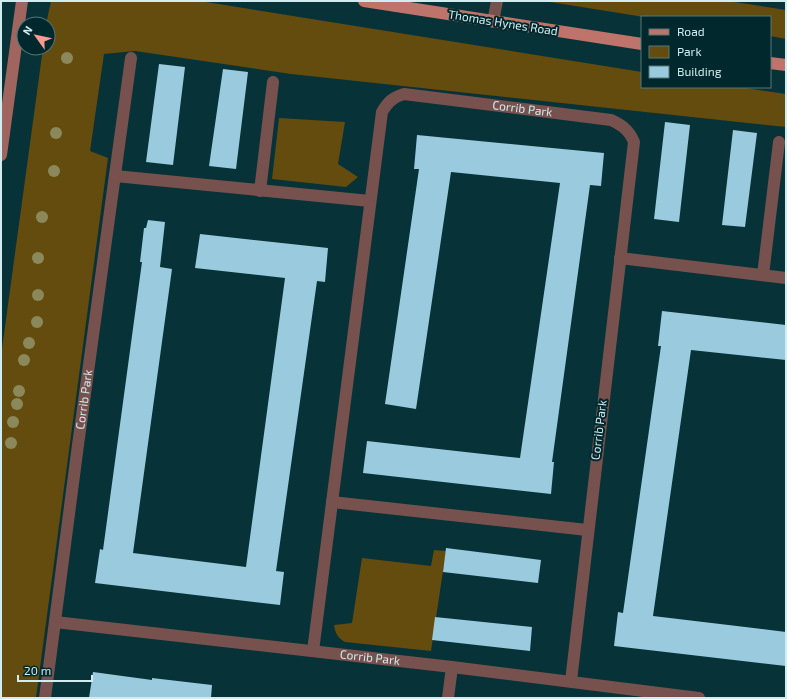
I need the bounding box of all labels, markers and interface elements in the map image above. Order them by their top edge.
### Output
street label: Thomas Hynes Road [447,6,559,38]
north arrow [16,16,56,56]
legend [641,16,771,88]
text: N [20,23,35,37]
text: Road [677,24,705,38]
text: Park [677,44,702,58]
text: Building [677,64,722,78]
street label: Corrib Park [492,97,553,119]
street label: Corrib Park [72,369,94,430]
street label: Corrib Park [587,399,609,461]
street label: Corrib Park [339,646,401,667]
scale bar [18,657,92,683]
text: 20 m [24,663,51,677]

